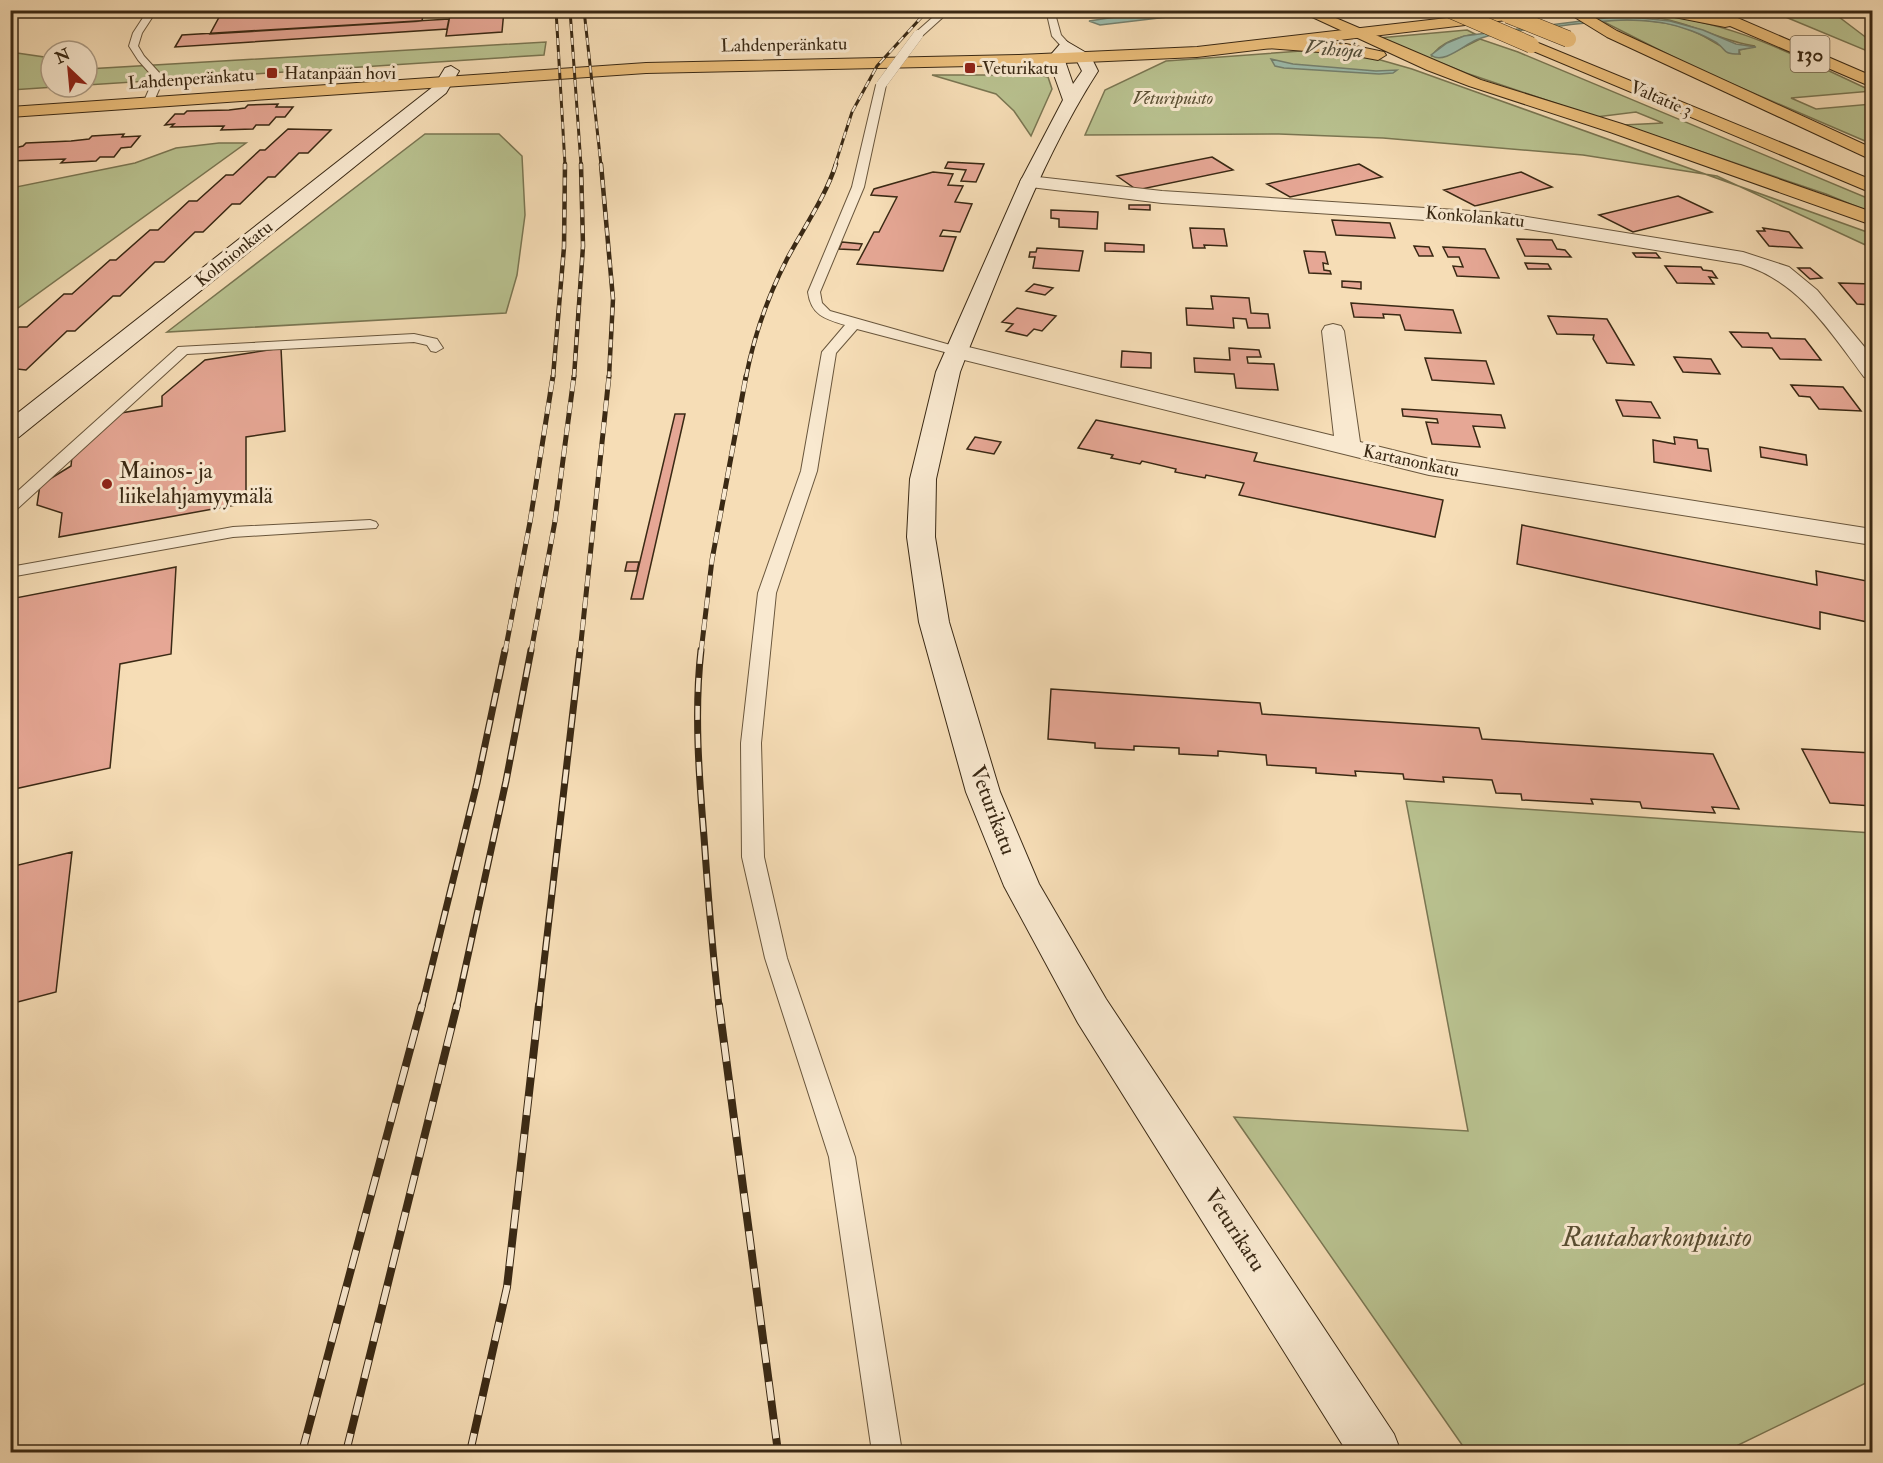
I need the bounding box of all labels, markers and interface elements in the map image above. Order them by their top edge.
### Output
street label: Lahdenperänkatu [721,32,847,58]
water label: Vihioja [1304,34,1364,64]
road number: 130 [1790,36,1830,72]
north arrow [39,39,99,99]
text: N [51,44,74,69]
place label: Veturikatu [982,57,1058,80]
marker: Veturikatu [963,61,977,75]
place label: Hatanpään hovi [284,62,396,85]
street label: Lahdenperänkatu [127,63,255,95]
marker: Hatanpään hovi [265,66,279,80]
street label: Valtatie 3 [1627,76,1695,122]
park label: Veturipuisto [1133,87,1213,110]
street label: Konkolankatu [1424,201,1526,233]
street label: Kolmionkatu [191,216,277,292]
street label: Kartanonkatu [1361,440,1461,482]
place label: Mainos- ja liikelahjamyymälä [119,457,274,510]
marker: Mainos- ja liikelahjamyymälä [100,477,114,491]
street label: Veturikatu [963,761,1023,859]
street label: Veturikatu [1198,1183,1272,1277]
park label: Rautaharkonpuisto [1561,1221,1752,1254]

